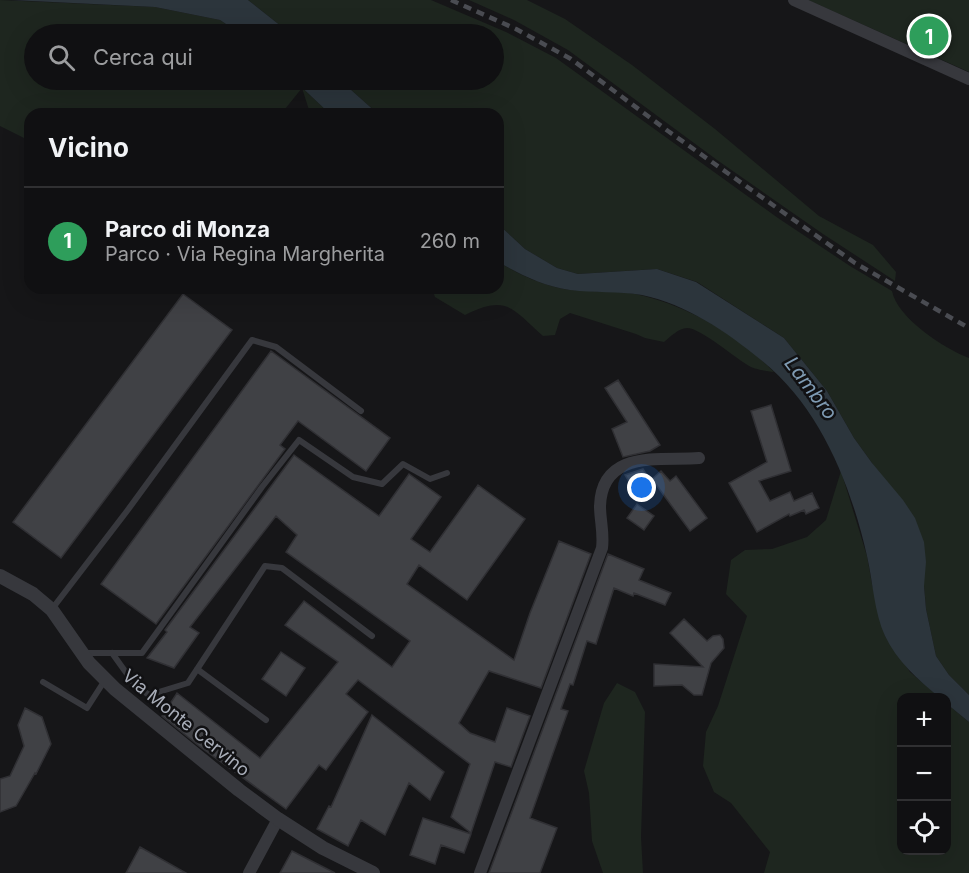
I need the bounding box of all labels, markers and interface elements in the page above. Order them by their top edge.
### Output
pin: 1 [910,14,948,58]
search box [24,24,504,90]
icon: search [45,41,78,74]
text: Cerca qui [93,44,193,70]
text: Vicino [48,132,129,163]
text: Parco di Monza [105,216,270,242]
text: 1 [63,229,72,253]
text: 260 m [420,229,480,253]
text: Parco · Via Regina Margherita [105,242,385,266]
water label: Lambro [780,352,842,424]
your location [627,473,656,502]
street label: Via Monte Cervino [119,665,254,780]
map controls [897,693,951,855]
button: + [897,693,951,747]
button: − [897,747,951,801]
button: locate [897,801,951,855]

